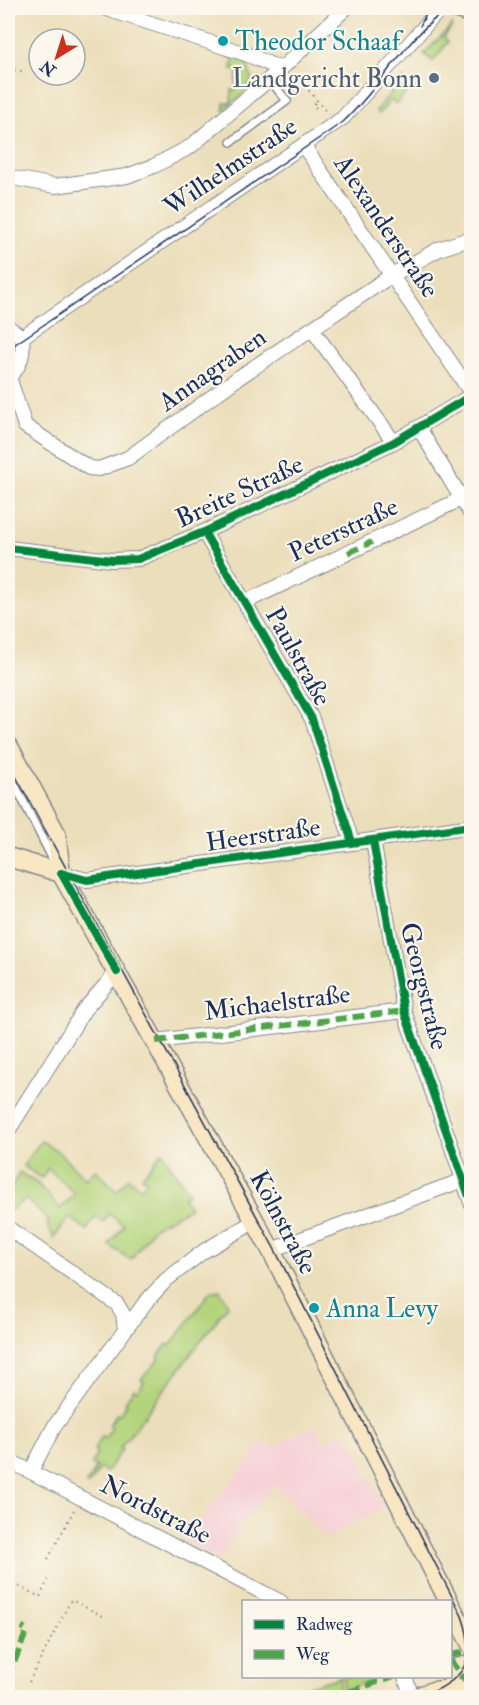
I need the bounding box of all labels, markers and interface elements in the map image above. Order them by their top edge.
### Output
place label: Theodor Schaaf [235,26,404,58]
north arrow [27,27,87,87]
marker: Theodor Schaaf [216,34,230,48]
text: N [36,55,61,81]
place label: Landgericht Bonn [232,63,422,95]
marker: Landgericht Bonn [427,71,441,85]
street label: Wilhelmstraße [157,110,303,224]
street label: Alexanderstraße [326,148,446,304]
street label: Annagraben [152,321,273,419]
street label: Breite Straße [171,448,308,535]
street label: Peterstraße [284,491,403,569]
street label: Paulstraße [258,601,338,712]
street label: Heerstraße [204,811,322,859]
street label: Georgstraße [393,919,455,1053]
street label: Michaelstraße [202,978,352,1028]
street label: Kölnstraße [243,1165,324,1280]
place label: Anna Levy [325,1293,438,1325]
marker: Anna Levy [307,1301,321,1315]
street label: Nordstraße [95,1468,216,1551]
legend [242,1600,452,1678]
text: Radweg [296,1613,354,1636]
text: Weg [295,1643,330,1666]

